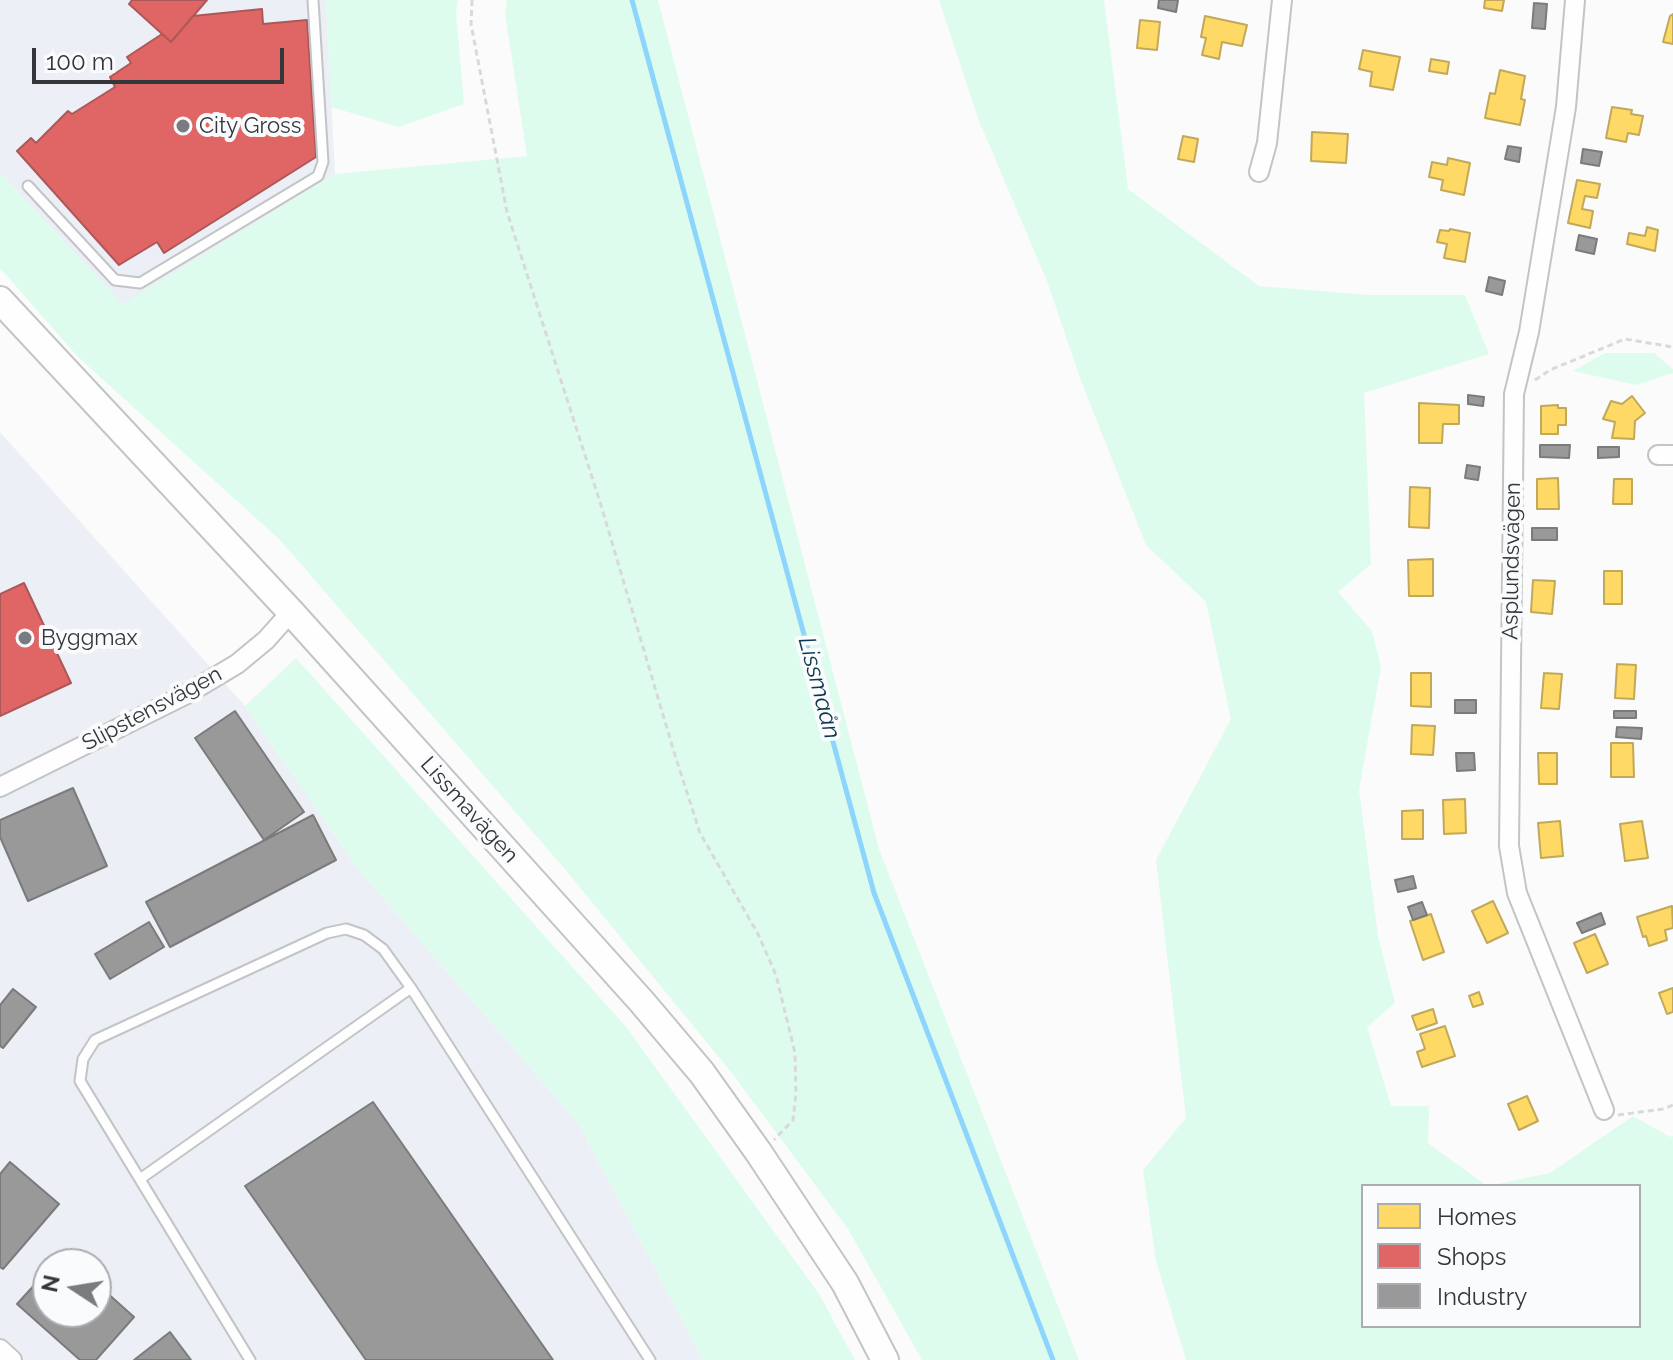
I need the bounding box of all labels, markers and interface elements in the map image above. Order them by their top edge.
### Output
scale bar [36,32,288,82]
text: 100 m [46,47,114,76]
place label: City Gross [199,113,301,139]
marker: City Gross [174,117,192,135]
street label: Asplundsvägen [1497,482,1527,640]
place label: Byggmax [41,625,138,651]
marker: Byggmax [16,629,34,647]
water label: Lissmaån [792,634,846,742]
street label: Slipstensvägen [78,661,226,757]
street label: Lissmavägen [415,752,523,868]
legend [1361,1184,1641,1328]
text: Homes [1437,1202,1517,1231]
text: Shops [1437,1242,1506,1271]
north arrow [32,1248,112,1328]
text: N [36,1273,65,1294]
text: Industry [1437,1282,1527,1311]

